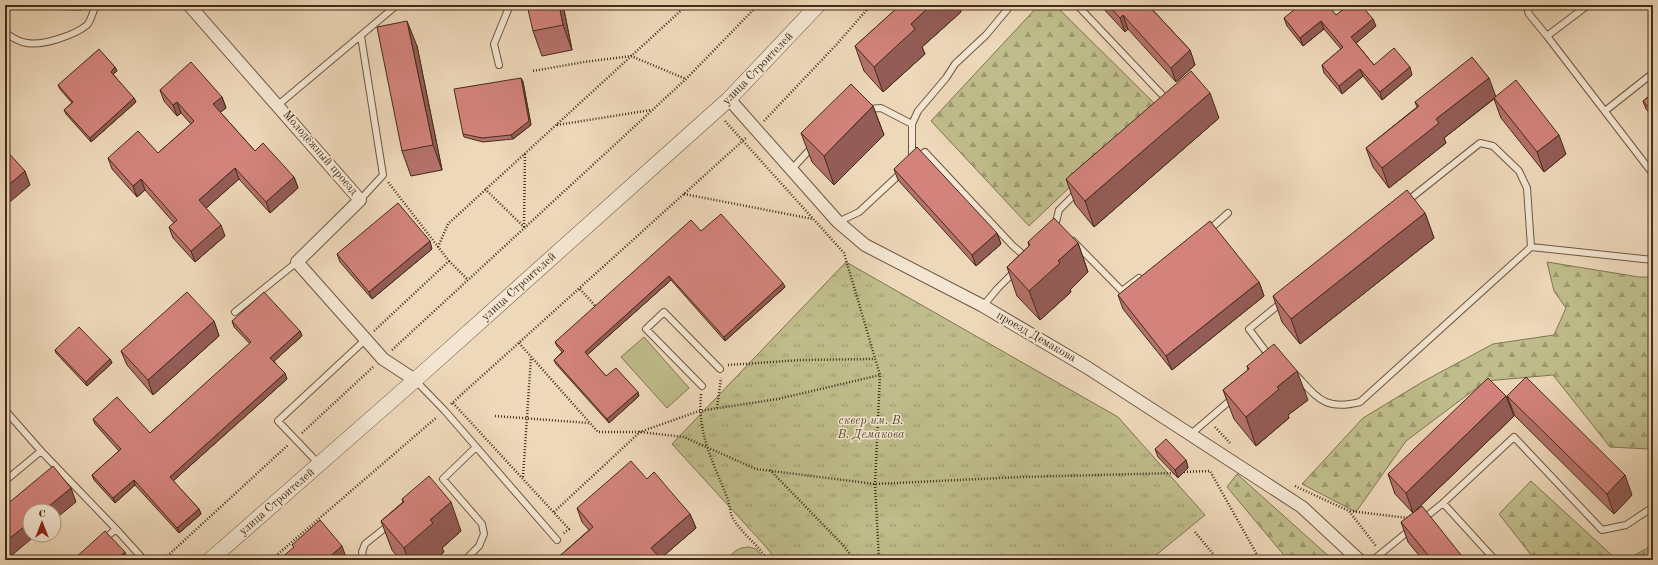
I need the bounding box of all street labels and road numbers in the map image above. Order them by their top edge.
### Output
street label: улица Строителей [720,30,796,108]
street label: Молодёжный проезд [280,109,360,198]
street label: улица Строителей [479,251,559,323]
street label: проезд Демакова [994,309,1078,365]
street label: улица Строителей [237,466,317,538]

